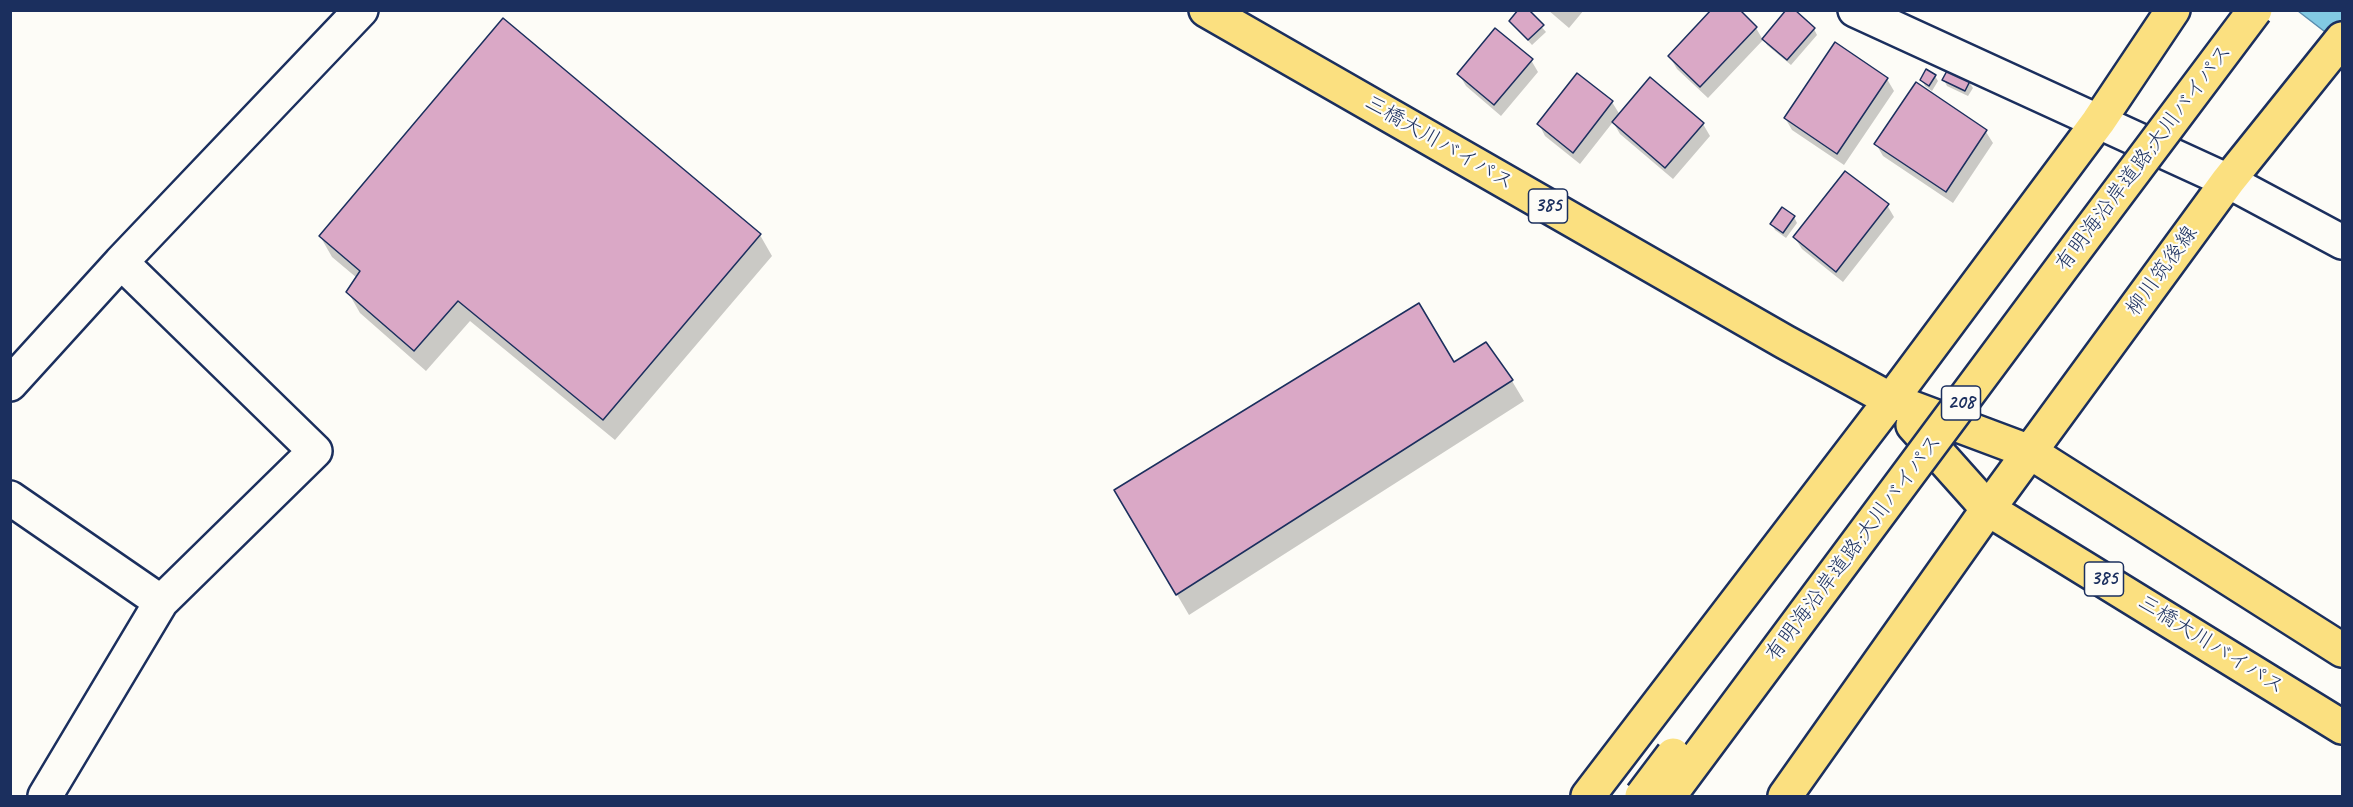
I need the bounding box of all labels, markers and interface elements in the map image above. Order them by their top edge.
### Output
street label: 有明海沿岸道路;大川バイパス [2051,40,2237,276]
street label: 三橋大川バイパス [1360,90,1518,196]
road number: 385 [1528,189,1568,223]
street label: 柳川筑後線 [2121,221,2203,321]
road number: 208 [1942,386,1980,420]
street label: 有明海沿岸道路;大川バイパス [1761,430,1947,666]
road number: 385 [2084,562,2124,596]
street label: 三橋大川バイパス [2133,590,2289,700]

